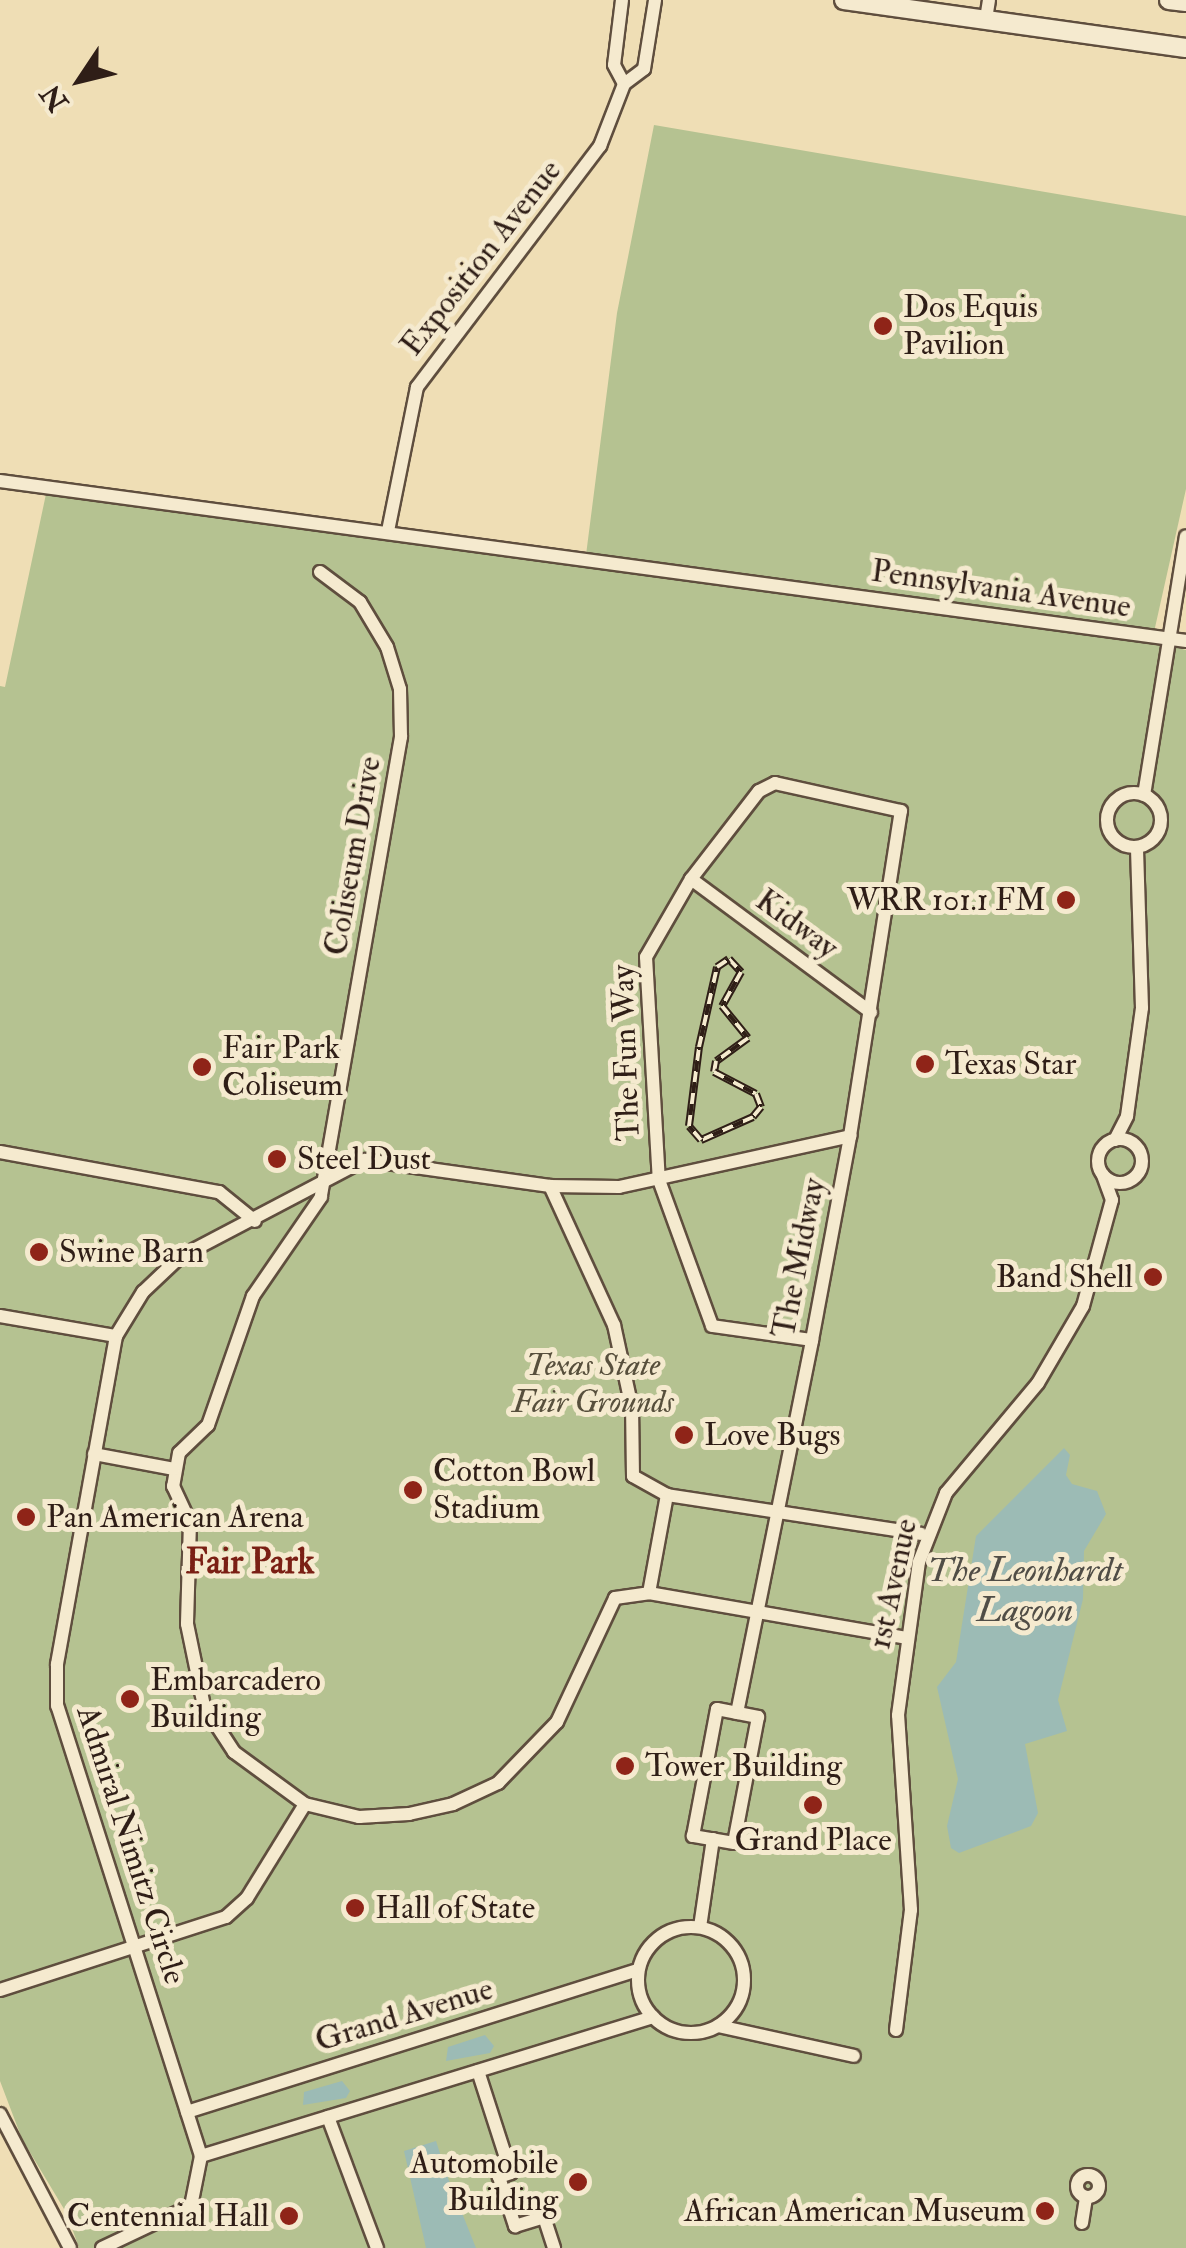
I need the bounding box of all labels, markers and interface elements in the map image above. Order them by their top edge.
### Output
north arrow [30,30,130,130]
text: N [33,77,77,118]
street label: Exposition Avenue [393,152,569,364]
place label: Dos Equis Pavilion [903,289,1038,364]
marker: Dos Equis Pavilion [872,315,894,337]
street label: Pennsylvania Avenue [869,552,1133,626]
street label: Coliseum Drive [317,754,389,958]
street label: Kidway [748,881,846,967]
place label: WRR 101.1 FM [847,881,1046,919]
marker: WRR 101.1 FM [1055,889,1077,911]
street label: The Fun Way [604,964,648,1142]
place label: Fair Park Coliseum [222,1030,343,1105]
place label: Texas Star [945,1045,1076,1083]
marker: Texas Star [914,1053,936,1075]
marker: Fair Park Coliseum [191,1056,213,1078]
place label: Steel Dust [297,1140,431,1178]
marker: Steel Dust [266,1148,288,1170]
street label: The Midway [765,1175,833,1341]
place label: Swine Barn [59,1233,204,1271]
marker: Swine Barn [28,1241,50,1263]
place label: Band Shell [996,1258,1133,1296]
marker: Band Shell [1142,1266,1164,1288]
park label: Texas State Fair Grounds [512,1347,674,1422]
place label: Love Bugs [704,1416,840,1454]
marker: Love Bugs [673,1424,695,1446]
place label: Cotton Bowl Stadium [433,1453,595,1528]
marker: Cotton Bowl Stadium [402,1479,424,1501]
place label: Pan American Arena [46,1498,304,1536]
marker: Pan American Arena [15,1506,37,1528]
street label: 1st Avenue [860,1515,926,1653]
district label: Fair Park [186,1541,314,1583]
water label: The Leonhardt Lagoon [927,1549,1123,1631]
place label: Embarcadero Building [150,1662,321,1737]
marker: Embarcadero Building [119,1688,141,1710]
street label: Admiral Nimitz Circle [68,1701,194,1989]
place label: Tower Building [645,1747,842,1785]
marker: Tower Building [614,1755,636,1777]
marker: Grand Place [802,1794,824,1816]
place label: Grand Place [734,1821,892,1859]
place label: Hall of State [375,1889,535,1927]
marker: Hall of State [344,1897,366,1919]
street label: Grand Avenue [311,1970,497,2060]
place label: Automobile Building [410,2145,558,2220]
marker: Automobile Building [567,2171,589,2193]
place label: African American Museum [684,2192,1025,2230]
place label: Centennial Hall [67,2197,269,2235]
marker: African American Museum [1034,2200,1056,2222]
marker: Centennial Hall [278,2205,300,2227]

